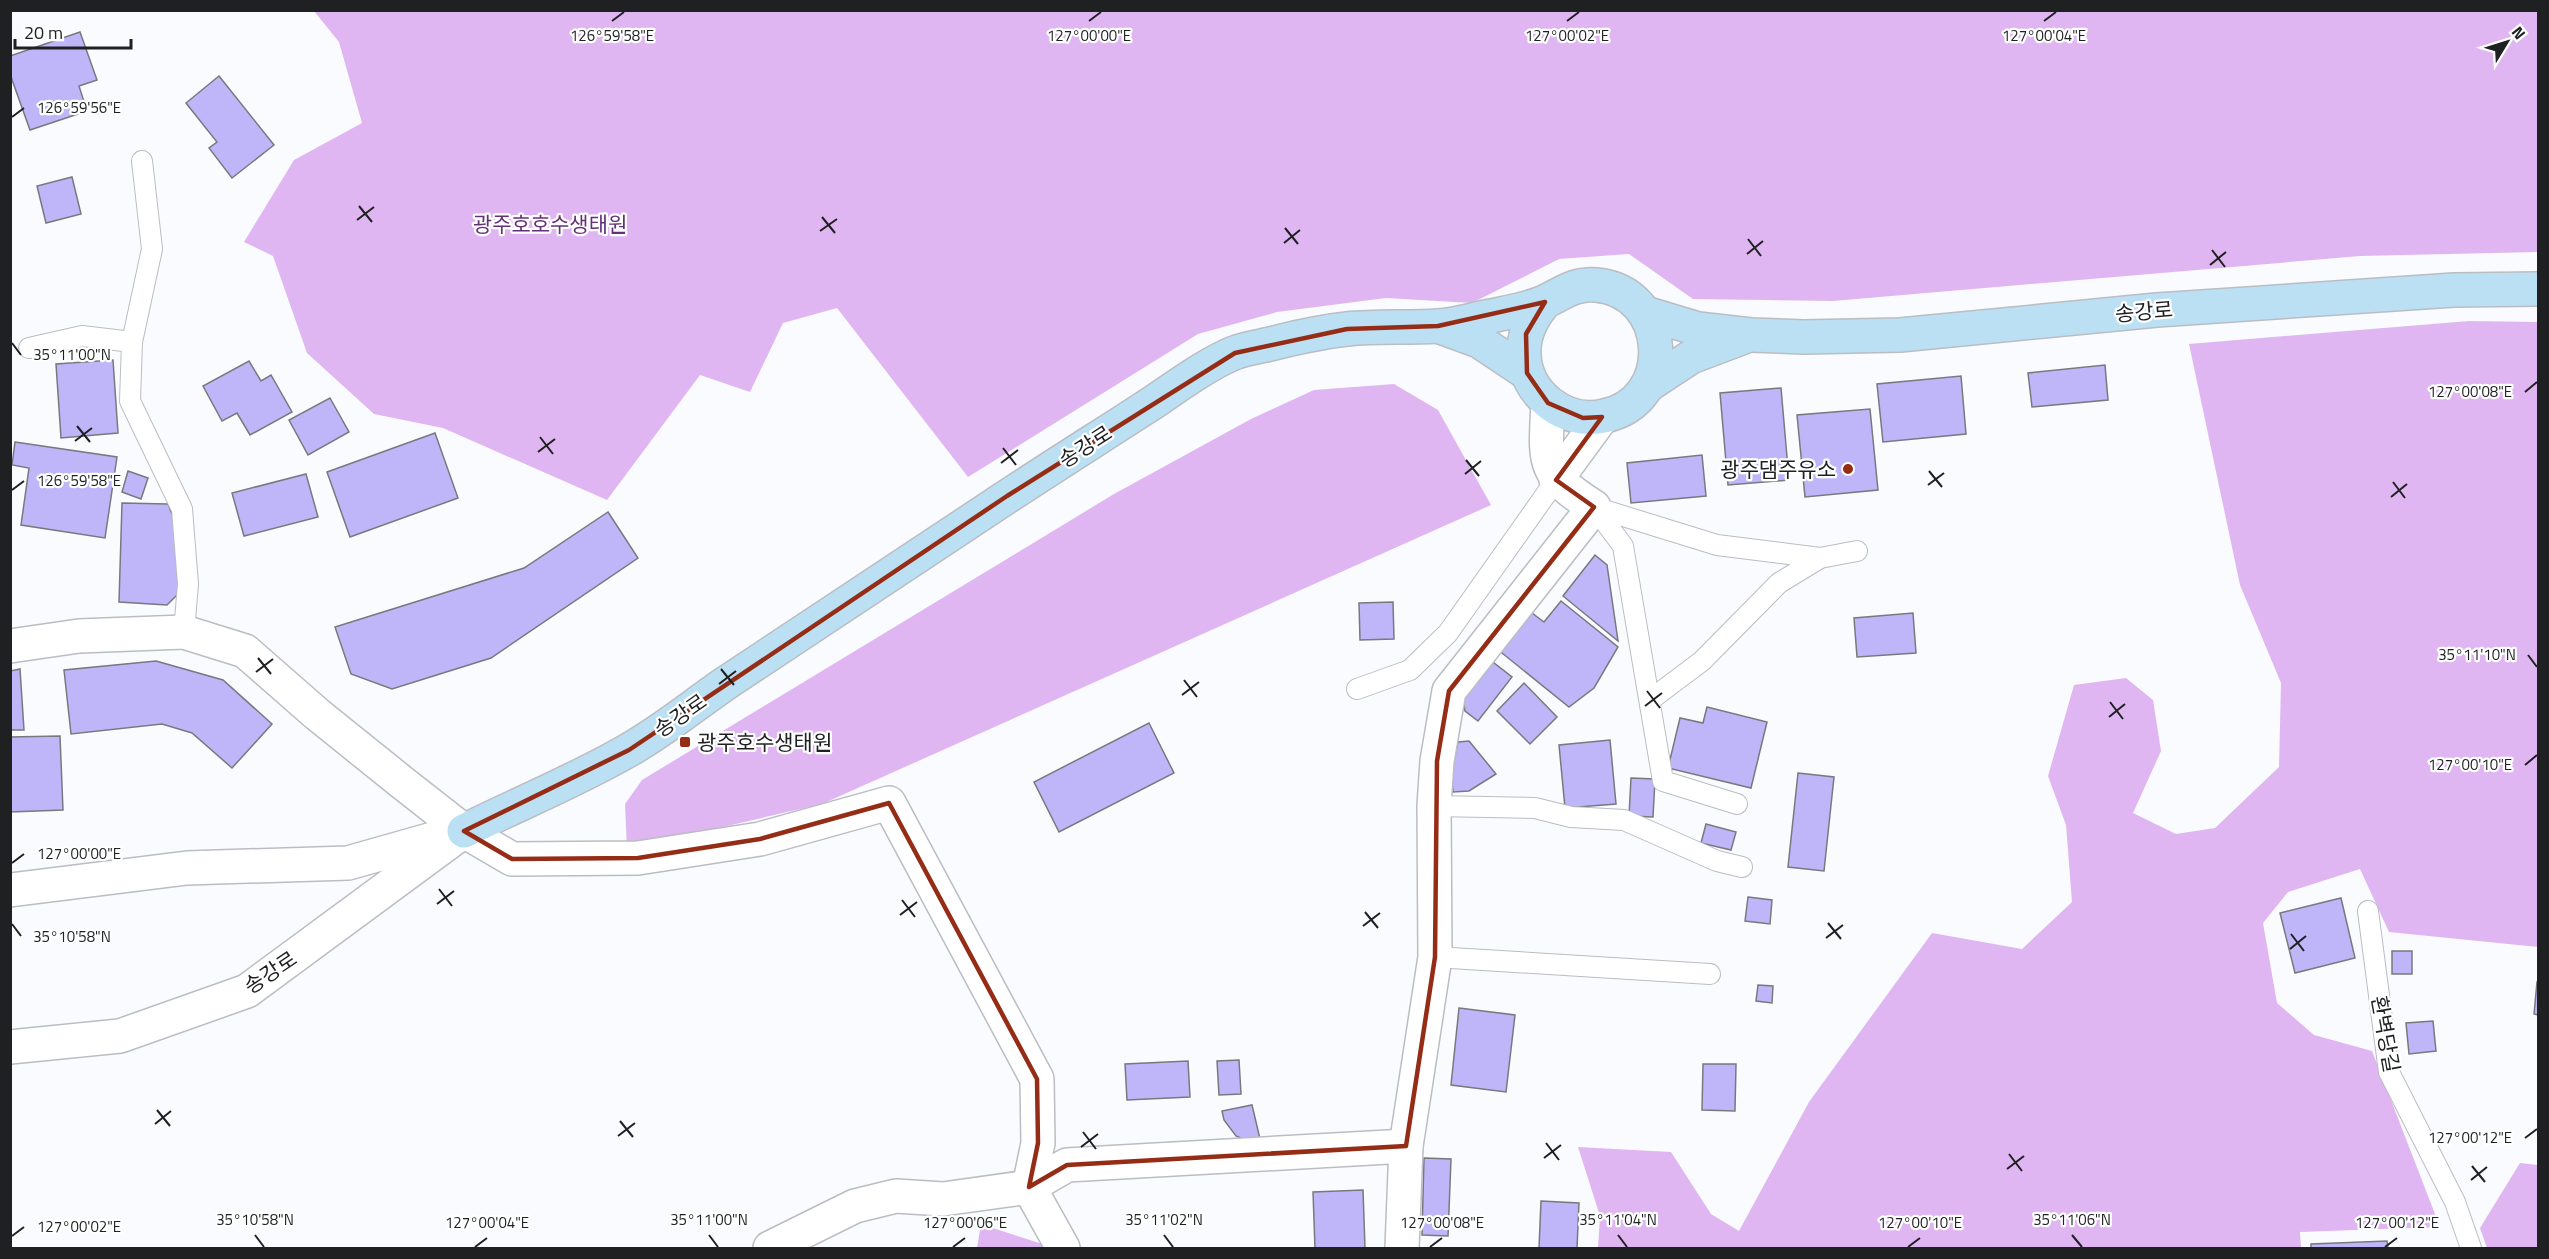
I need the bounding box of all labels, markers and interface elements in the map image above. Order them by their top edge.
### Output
scale bar [15,12,130,50]
north arrow [2477,12,2537,72]
text: 20 m [24,19,63,46]
text: N [2506,21,2532,45]
text: 126°59'58"E [570,24,654,47]
text: 127°00'00"E [1047,24,1131,47]
text: 127°00'02"E [1525,24,1609,47]
text: 127°00'04"E [2002,24,2086,47]
text: 126°59'56"E [37,96,121,119]
park label: 광주호호수생태원 [473,208,627,240]
street label: 송강로 [2114,293,2174,329]
text: 35°11'00"N [33,343,111,366]
text: 127°00'08"E [2428,380,2512,403]
street label: 송강로 [1052,417,1118,475]
place label: 광주댐주유소 [1720,453,1836,485]
marker: 광주댐주유소 [1841,462,1855,476]
text: 126°59'58"E [37,469,121,492]
text: 35°11'10"N [2438,643,2516,666]
street label: 송강로 [647,685,713,745]
place label: 광주호수생태원 [697,726,832,758]
marker: 광주호수생태원 [678,735,692,749]
text: 127°00'10"E [2428,753,2512,776]
text: 127°00'00"E [37,842,121,865]
text: 35°10'58"N [33,925,111,948]
street label: 송강로 [237,943,303,1001]
street label: 환벽당길 [2364,993,2408,1075]
text: 127°00'12"E [2428,1126,2512,1149]
text: 35°10'58"N [216,1208,294,1231]
text: 35°11'00"N [670,1208,748,1231]
text: 35°11'02"N [1125,1208,1203,1231]
text: 35°11'04"N [1579,1208,1657,1231]
text: 35°11'06"N [2033,1208,2111,1231]
text: 127°00'04"E [445,1211,529,1234]
text: 127°00'06"E [923,1211,1007,1234]
text: 127°00'08"E [1400,1211,1484,1234]
text: 127°00'10"E [1878,1211,1962,1234]
text: 127°00'12"E [2355,1211,2439,1234]
text: 127°00'02"E [37,1215,121,1238]

